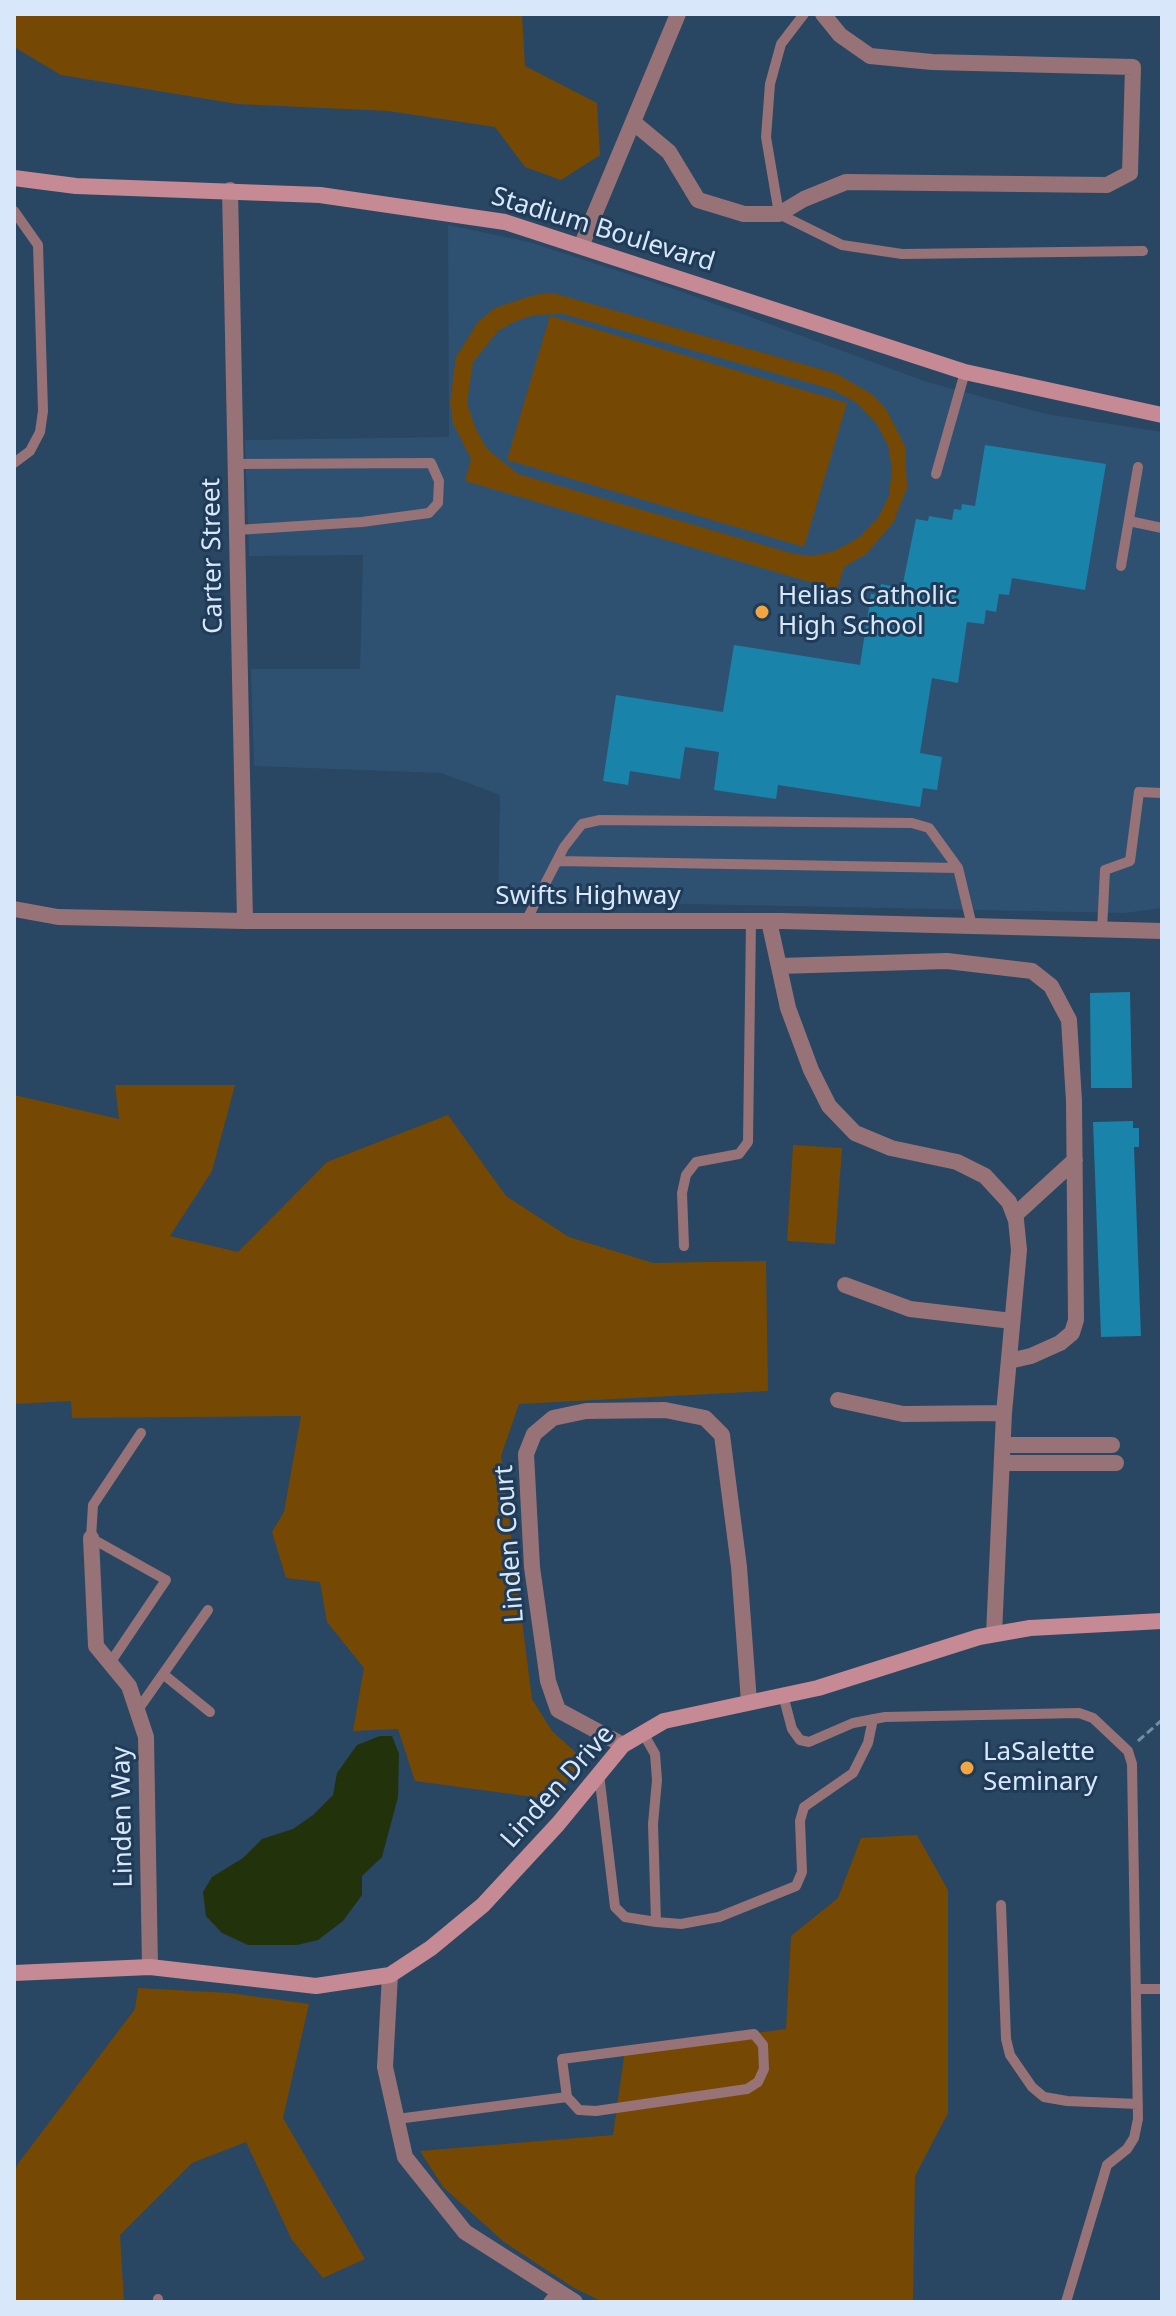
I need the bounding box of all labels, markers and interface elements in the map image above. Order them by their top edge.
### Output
street label: Stadium Boulevard [488,181,718,279]
street label: Carter Street [196,478,230,634]
place label: Helias Catholic High School [778,581,957,642]
marker: Helias Catholic High School [753,603,771,621]
street label: Swifts Highway [495,881,681,913]
street label: Linden Court [489,1464,531,1624]
street label: Linden Drive [495,1719,621,1855]
place label: LaSalette Seminary [983,1737,1098,1798]
street label: Linden Way [106,1746,140,1888]
marker: LaSalette Seminary [958,1759,976,1777]

